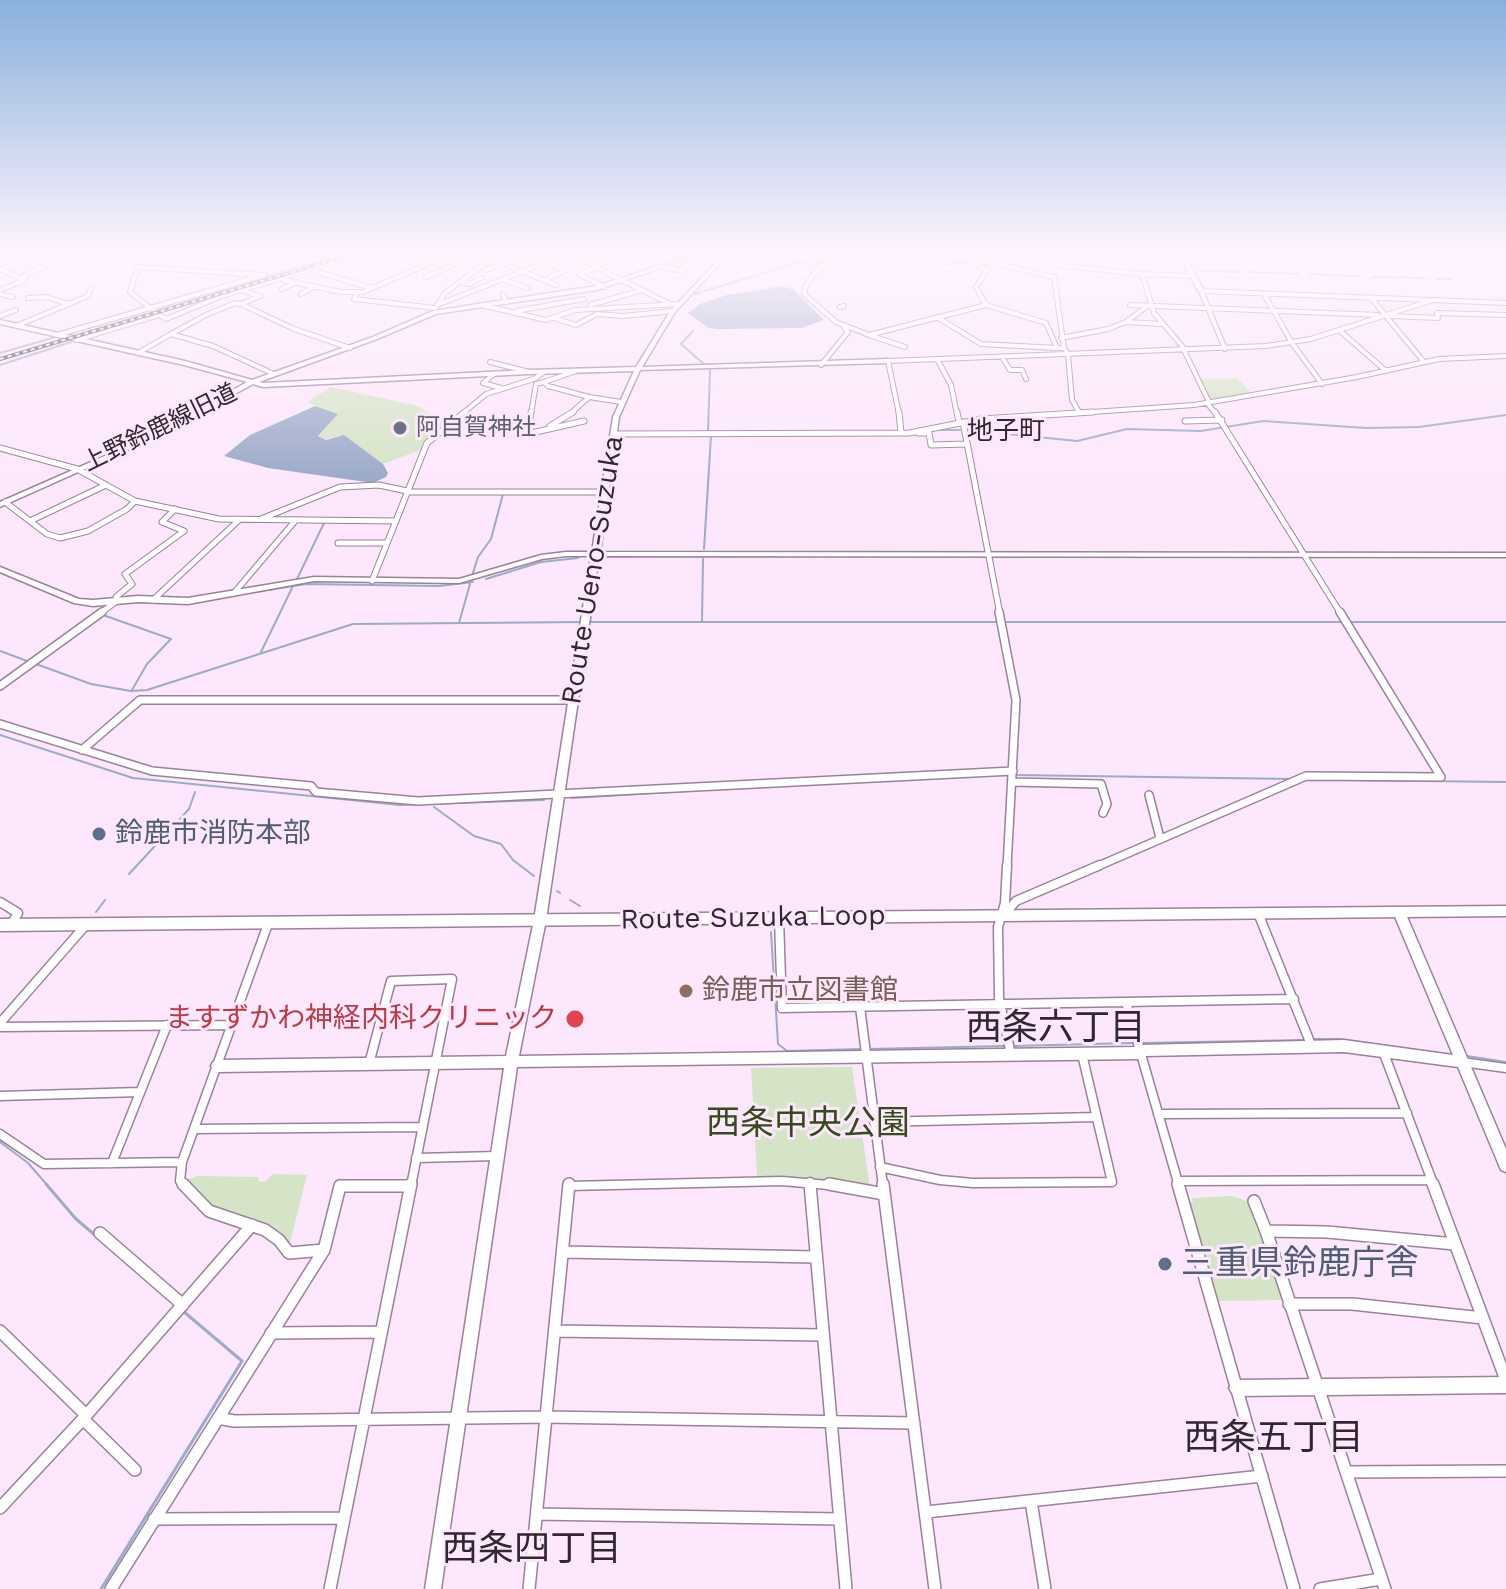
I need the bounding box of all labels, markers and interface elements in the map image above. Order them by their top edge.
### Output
street label: 上野鈴鹿線旧道 [78,378,242,478]
place label: 阿自賀神社 [416,414,536,442]
district label: 地子町 [967,415,1045,447]
marker: 阿自賀神社 [391,419,409,437]
street label: Route Ueno-Suzuka [555,433,631,707]
place label: 鈴鹿市消防本部 [115,817,311,851]
marker: 鈴鹿市消防本部 [90,825,108,843]
street label: Route Suzuka Loop [620,899,886,937]
place label: 鈴鹿市立図書館 [702,974,898,1008]
marker: 鈴鹿市立図書館 [677,982,695,1000]
place label: ますずかわ神経内科クリニック [165,1002,557,1036]
district label: 西条六丁目 [966,1006,1146,1050]
marker: ますずかわ神経内科クリニック [564,1008,586,1030]
park label: 西条中央公園 [706,1104,910,1144]
place label: 三重県鈴鹿庁舎 [1181,1244,1419,1284]
marker: 三重県鈴鹿庁舎 [1156,1255,1174,1273]
district label: 西条五丁目 [1184,1416,1364,1460]
district label: 西条四丁目 [442,1527,622,1571]

